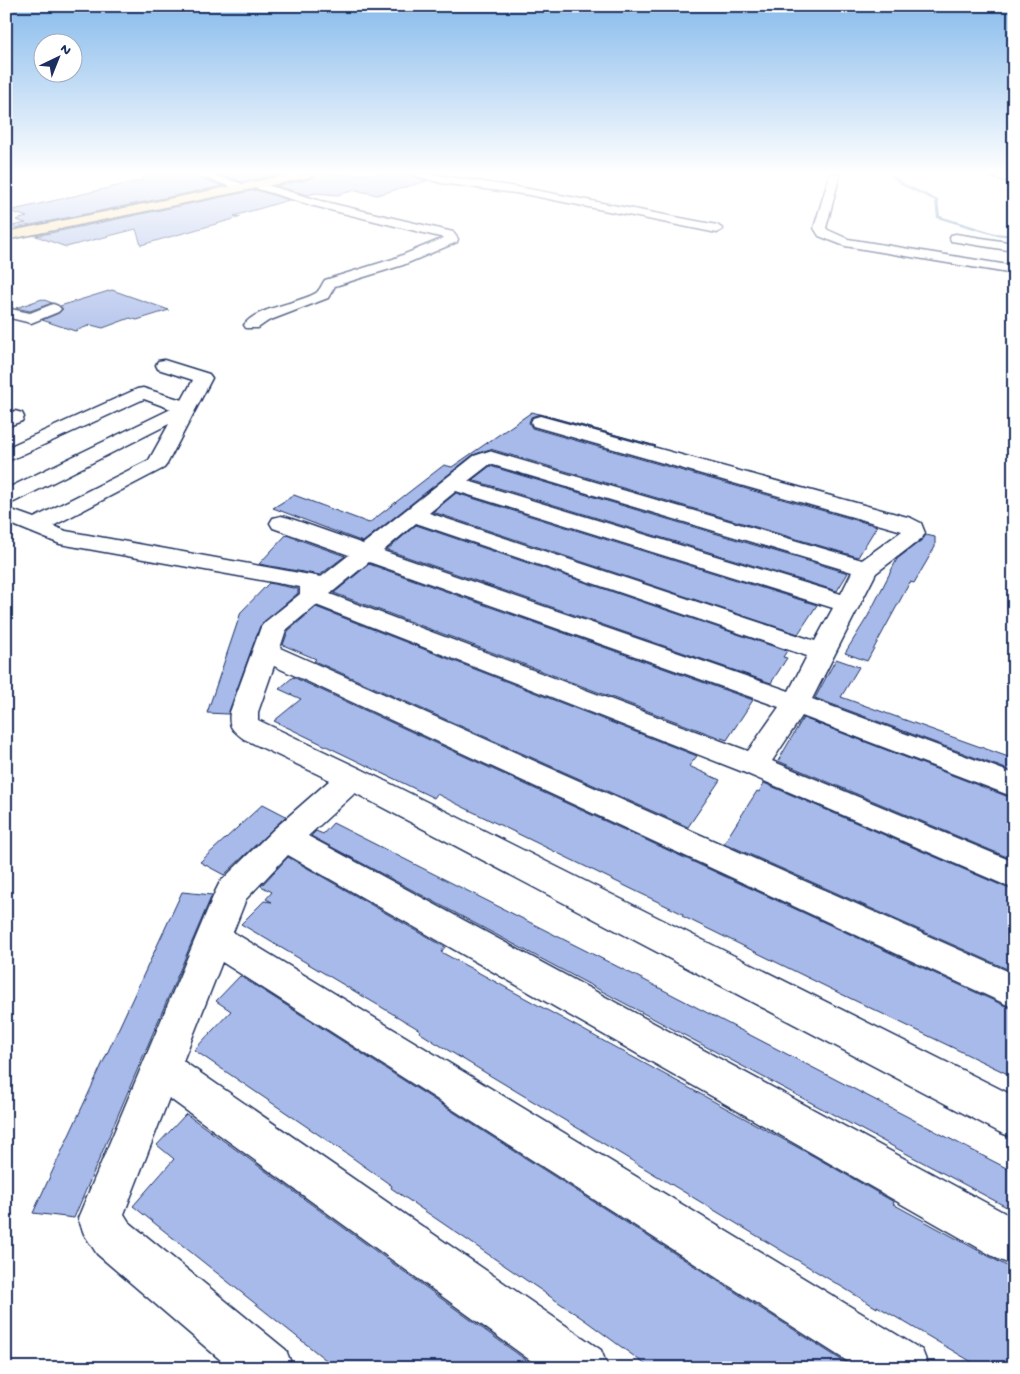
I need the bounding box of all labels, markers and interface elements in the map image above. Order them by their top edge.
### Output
north arrow [32,32,82,82]
text: N [56,41,74,60]

